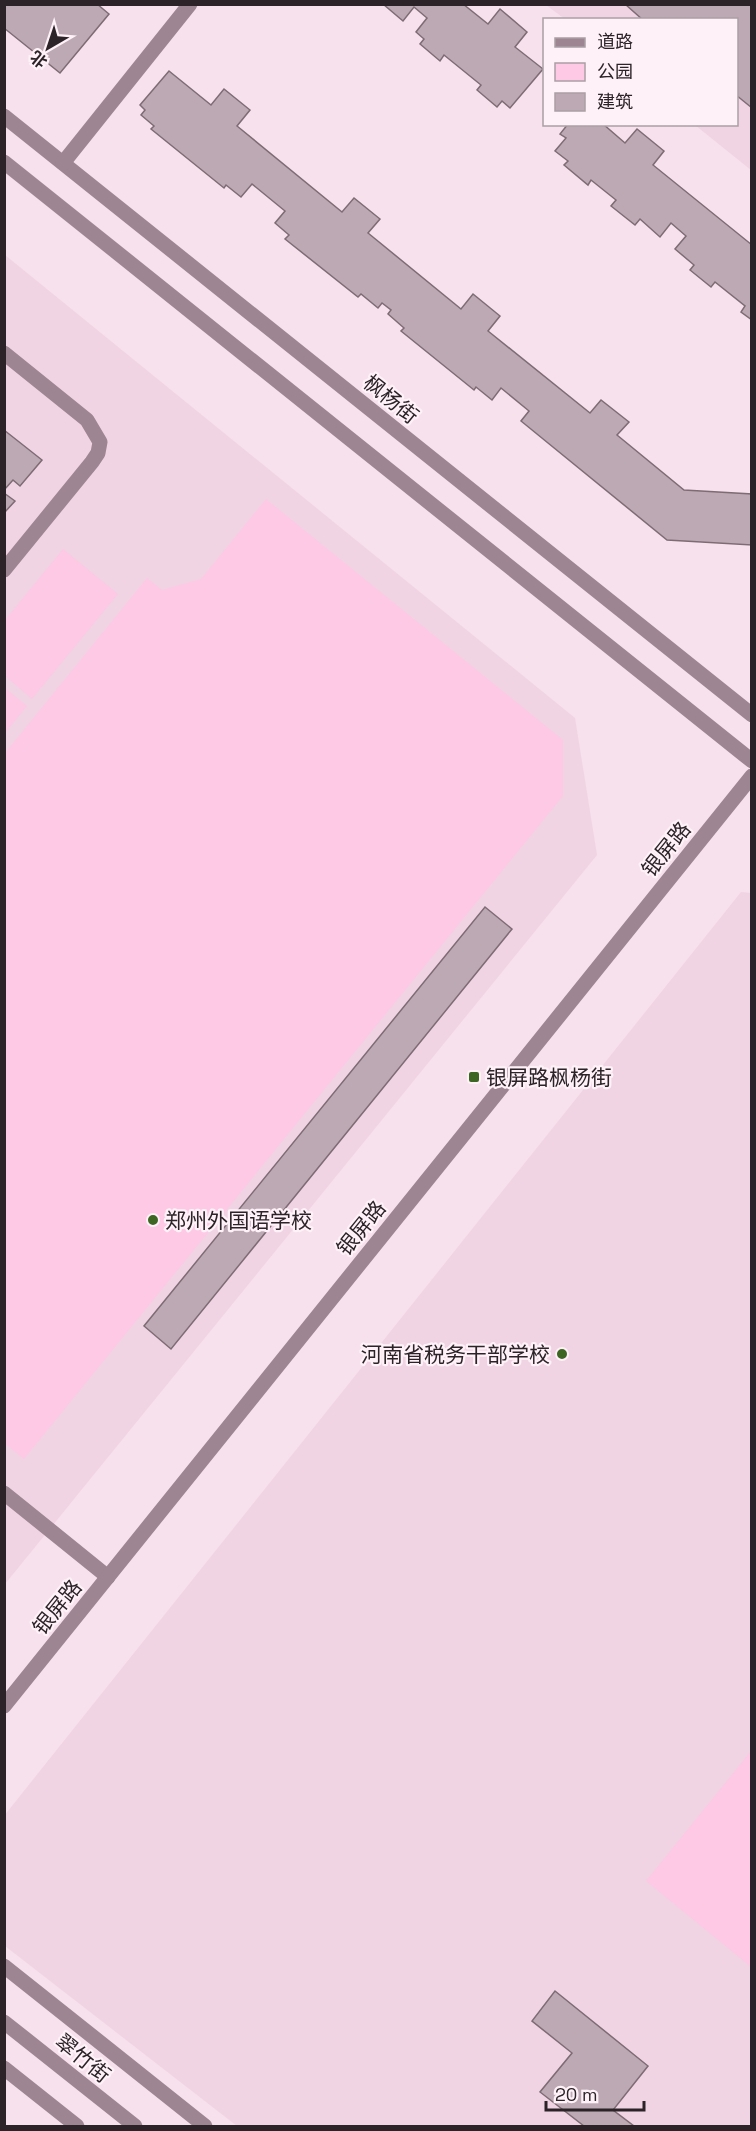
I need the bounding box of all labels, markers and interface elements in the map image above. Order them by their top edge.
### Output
north arrow [18,18,78,78]
legend [543,18,738,126]
text: 道路 [597,30,633,53]
text: 北 [26,46,52,72]
text: 公园 [597,60,633,83]
text: 建筑 [597,90,633,113]
street label: 枫杨街 [358,369,424,429]
street label: 银屏路 [636,816,696,882]
place label: 银屏路枫杨街 [486,1064,612,1091]
marker: 银屏路枫杨街 [467,1070,481,1084]
street label: 银屏路 [331,1195,391,1261]
place label: 郑州外国语学校 [165,1207,312,1234]
marker: 郑州外国语学校 [146,1213,160,1227]
place label: 河南省税务干部学校 [361,1341,550,1368]
marker: 河南省税务干部学校 [555,1347,569,1361]
street label: 银屏路 [27,1574,87,1640]
street label: 翠竹街 [50,2028,116,2088]
scale bar [546,2074,644,2112]
text: 20 m [555,2083,598,2106]

